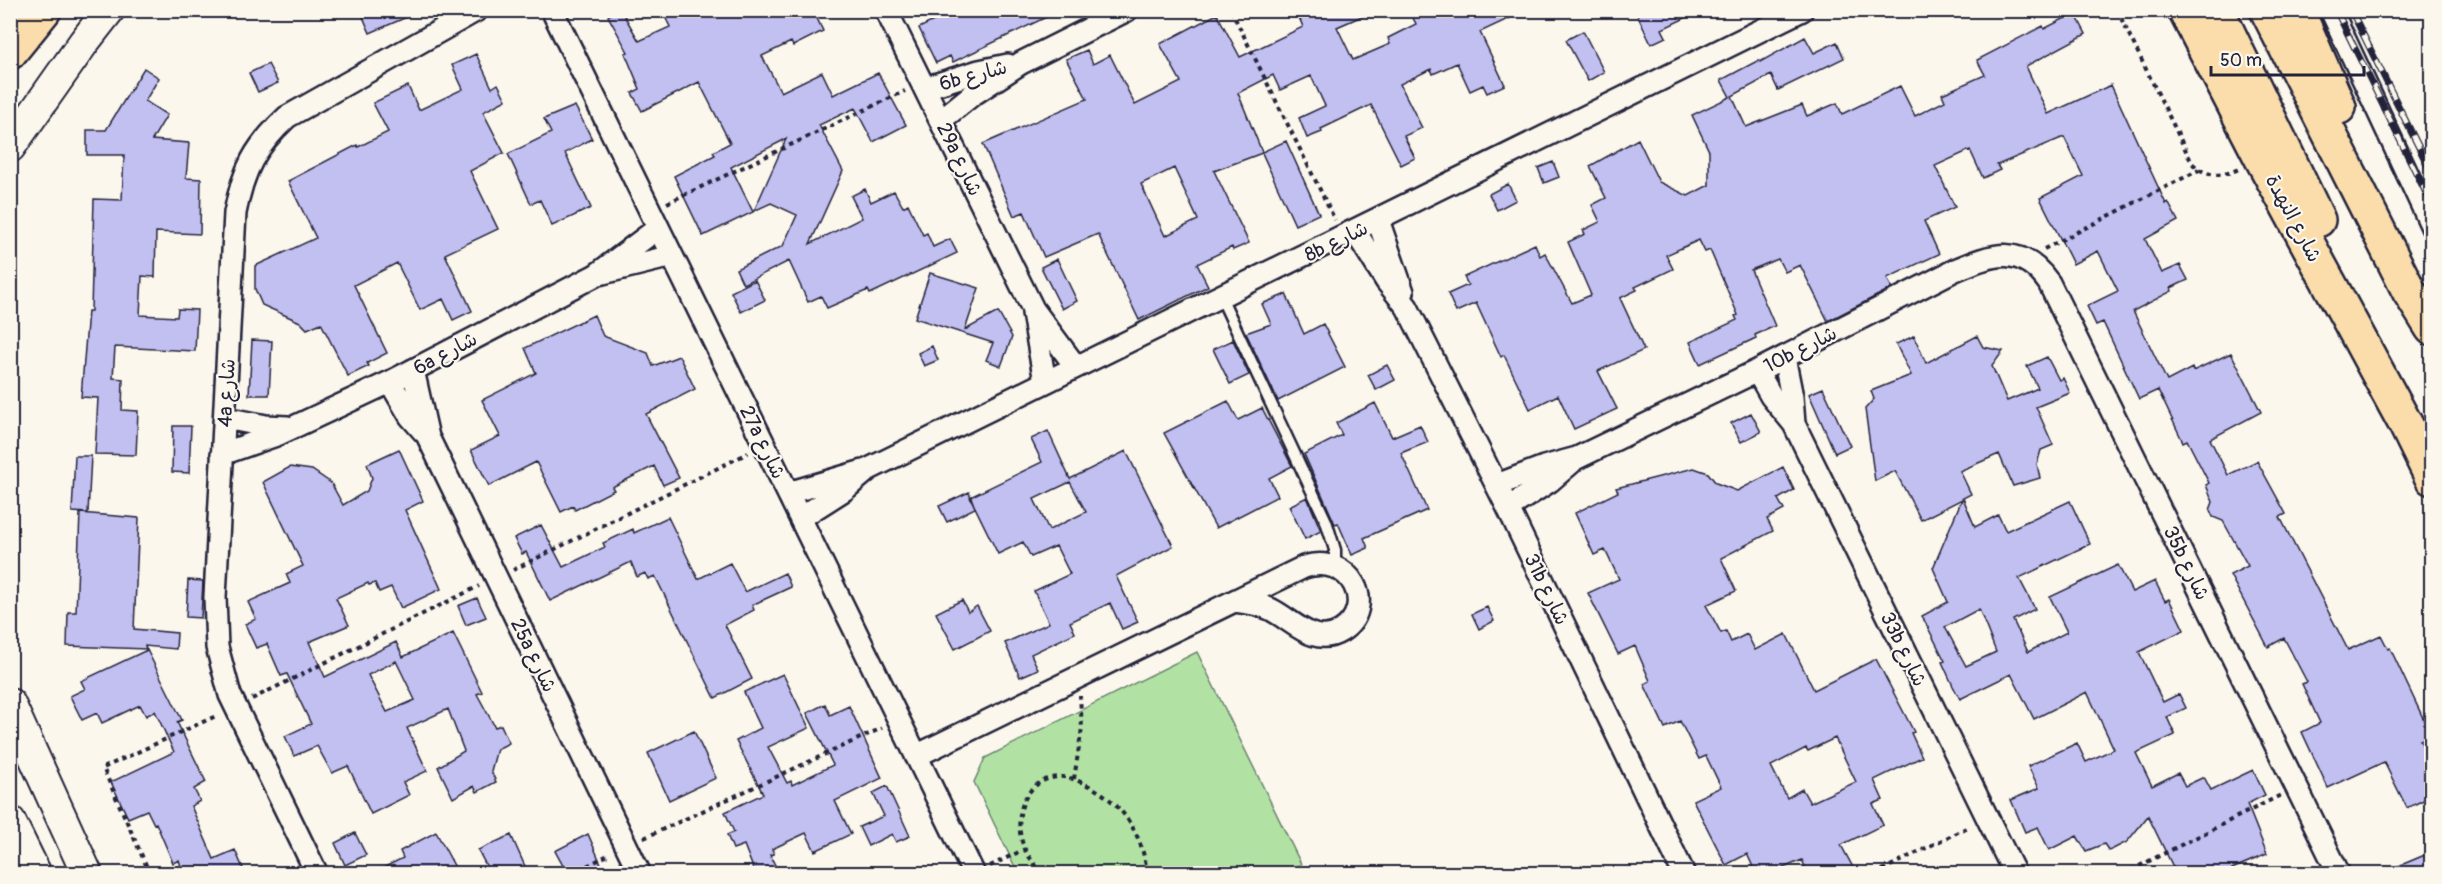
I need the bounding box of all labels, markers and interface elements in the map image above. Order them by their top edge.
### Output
scale bar [2211,39,2364,77]
text: 50 m [2220,49,2262,72]
street label: 6b شارع [937,54,1010,97]
street label: 29a شارع [930,119,988,200]
street label: شارع النهدة [2259,170,2327,267]
street label: 8b شارع [1300,215,1372,268]
street label: 10b شارع [1759,320,1842,379]
street label: 6a شارع [409,326,482,381]
street label: 4a شارع [212,358,242,428]
street label: 27a شارع [733,401,791,483]
street label: 35b شارع [2157,522,2215,605]
street label: 31b شارع [1518,549,1575,629]
street label: 33b شارع [1874,608,1932,691]
street label: 25a شارع [504,614,562,697]

